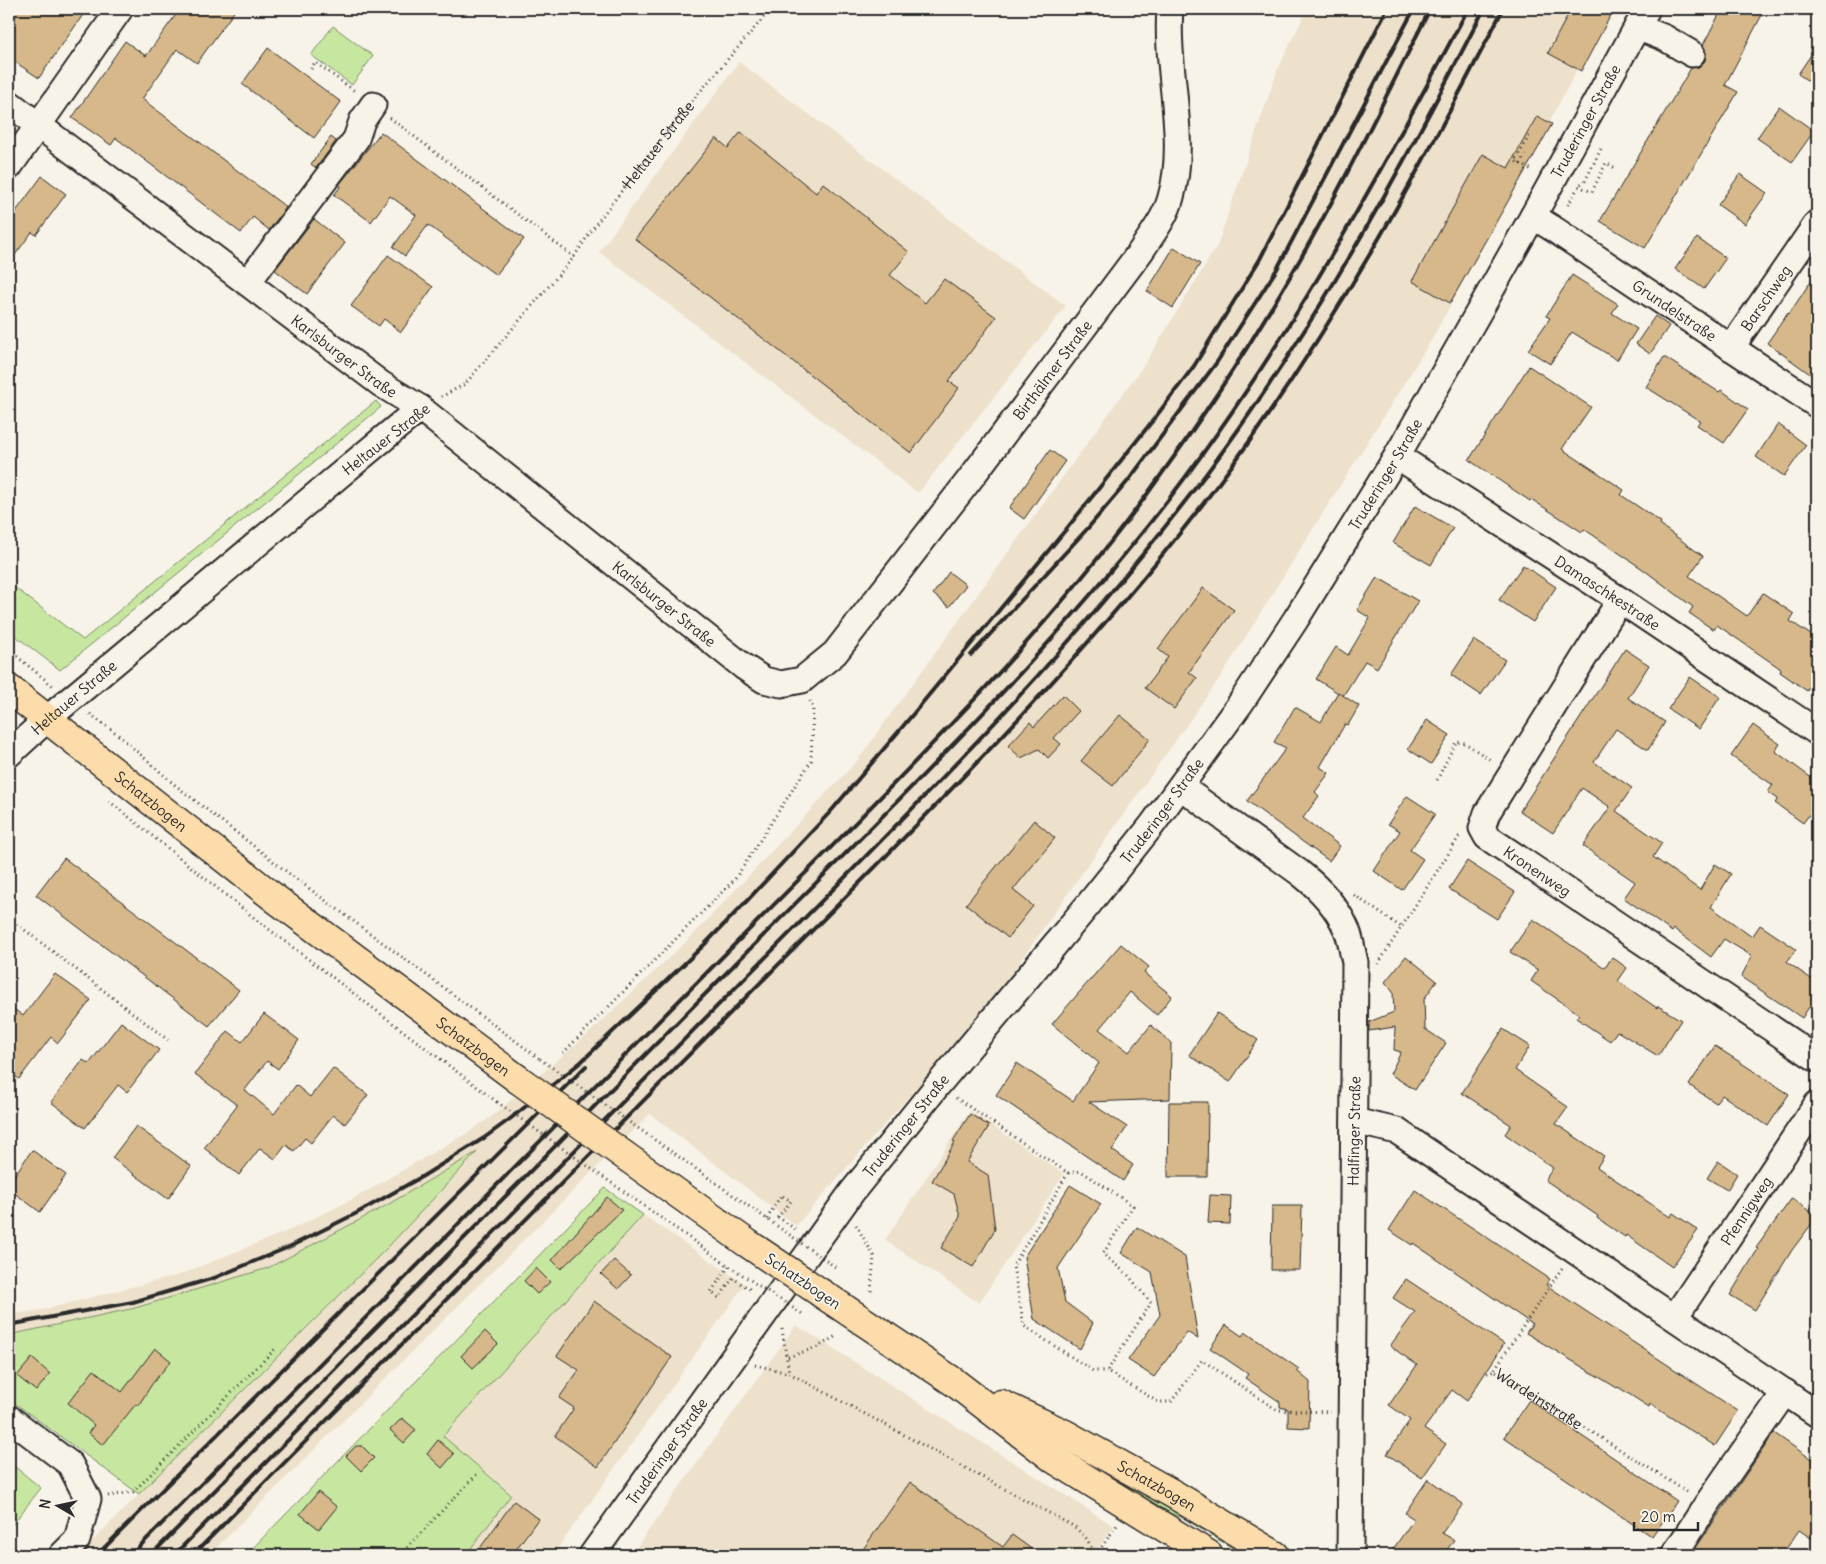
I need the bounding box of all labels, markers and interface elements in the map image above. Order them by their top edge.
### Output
street label: Truderinger Straße [1546,61,1624,181]
street label: Heltauer Straße [618,97,698,192]
street label: Barschweg [1736,261,1795,334]
street label: Grundelstraße [1629,275,1720,345]
street label: Karlsburger Straße [288,310,401,401]
street label: Birthälmer Straße [1008,316,1096,423]
street label: Heltauer Straße [338,399,434,479]
street label: Truderinger Straße [1344,415,1426,533]
street label: Damaschkestraße [1551,551,1664,634]
street label: Karlsburger Straße [609,556,720,651]
street label: Heltauer Straße [27,656,120,739]
street label: Truderinger Straße [1116,754,1207,867]
street label: Schatzbogen [111,766,192,836]
street label: Kronenweg [1500,841,1575,900]
street label: Schatzbogen [433,1012,514,1080]
street label: Truderinger Straße [858,1070,953,1181]
street label: Halfinger Straße [1344,1076,1364,1186]
street label: Pfennigweg [1716,1172,1776,1249]
street label: Schatzbogen [762,1249,845,1313]
street label: Wardeinstraße [1492,1364,1586,1433]
street label: Truderinger Straße [622,1394,711,1508]
street label: Schatzbogen [1114,1456,1200,1515]
north arrow [32,1482,82,1532]
text: N [36,1498,55,1510]
scale bar [1634,1499,1697,1531]
text: 20 m [1641,1507,1676,1526]

